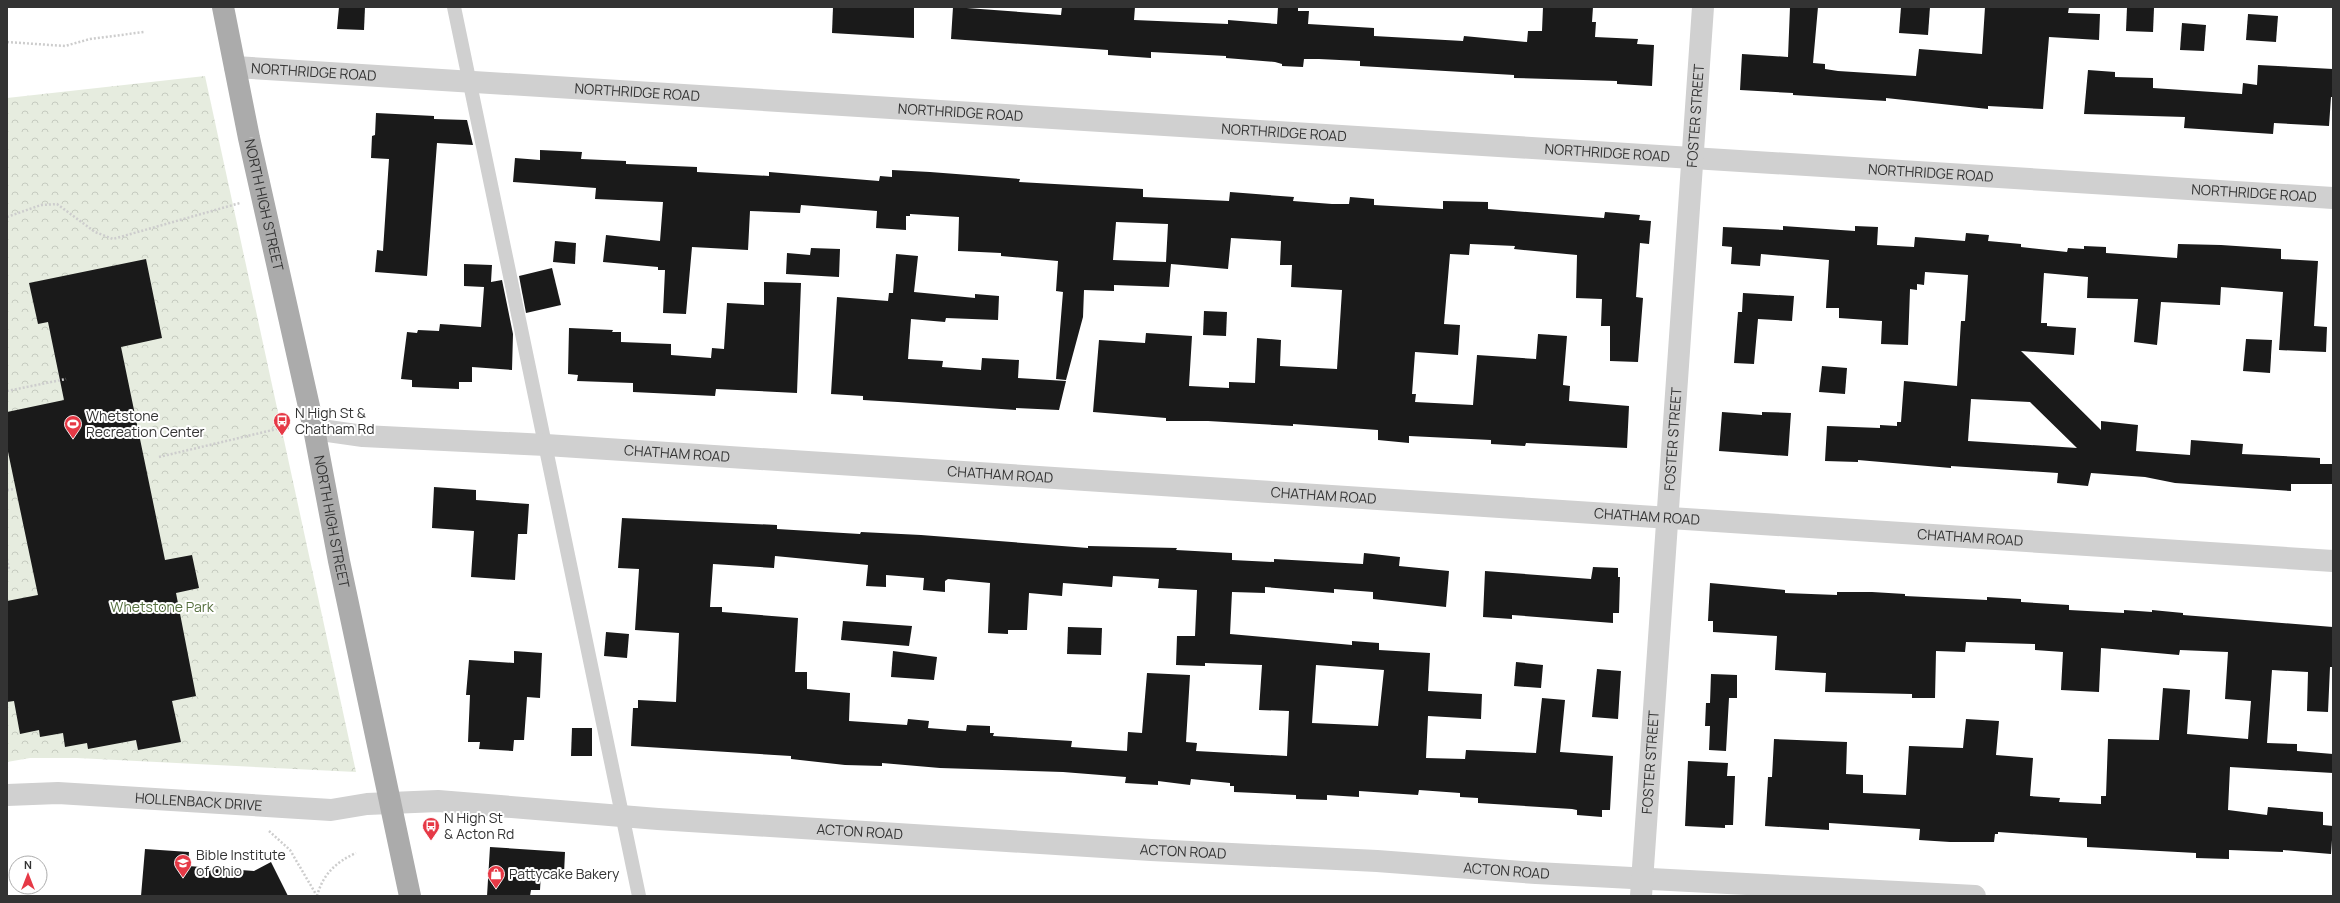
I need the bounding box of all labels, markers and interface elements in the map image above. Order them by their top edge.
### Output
street label: NORTHRIDGE ROAD [251,58,377,85]
street label: FOSTER STREET [1682,63,1708,168]
street label: NORTHRIDGE ROAD [574,78,701,105]
street label: NORTHRIDGE ROAD [897,98,1024,125]
street label: NORTHRIDGE ROAD [1221,119,1347,145]
street label: NORTH HIGH STREET [240,137,288,273]
street label: NORTHRIDGE ROAD [1544,139,1671,166]
street label: NORTHRIDGE ROAD [1867,159,1994,186]
street label: NORTHRIDGE ROAD [2191,179,2317,206]
street label: FOSTER STREET [1659,386,1686,492]
place label: N High St & Chatham Rd [295,403,375,438]
place label: Whetstone Recreation Center [86,406,205,441]
bus stop icon: N High St & Chatham Rd [272,411,292,436]
sports icon: Whetstone Recreation Center [63,414,83,439]
street label: CHATHAM ROAD [624,440,731,466]
street label: NORTH HIGH STREET [310,454,355,590]
street label: CHATHAM ROAD [947,461,1054,487]
street label: CHATHAM ROAD [1270,482,1377,508]
street label: CHATHAM ROAD [1593,503,1701,529]
street label: CHATHAM ROAD [1917,524,2024,550]
park label: Whetstone Park [110,597,215,616]
street label: FOSTER STREET [1637,709,1663,815]
street label: HOLLENBACK DRIVE [134,788,263,815]
place label: N High St & Acton Rd [444,808,514,843]
bus stop icon: N High St & Acton Rd [421,816,441,841]
street label: ACTON ROAD [816,819,904,843]
street label: ACTON ROAD [1139,839,1227,863]
place label: Bible Institute of Ohio [196,845,286,880]
school or university icon: Bible Institute of Ohio [173,853,193,878]
north arrow [8,855,48,895]
text: N [24,857,32,872]
street label: ACTON ROAD [1463,858,1550,883]
shop icon: Pattycake Bakery [486,864,506,889]
place label: Pattycake Bakery [509,864,620,883]

